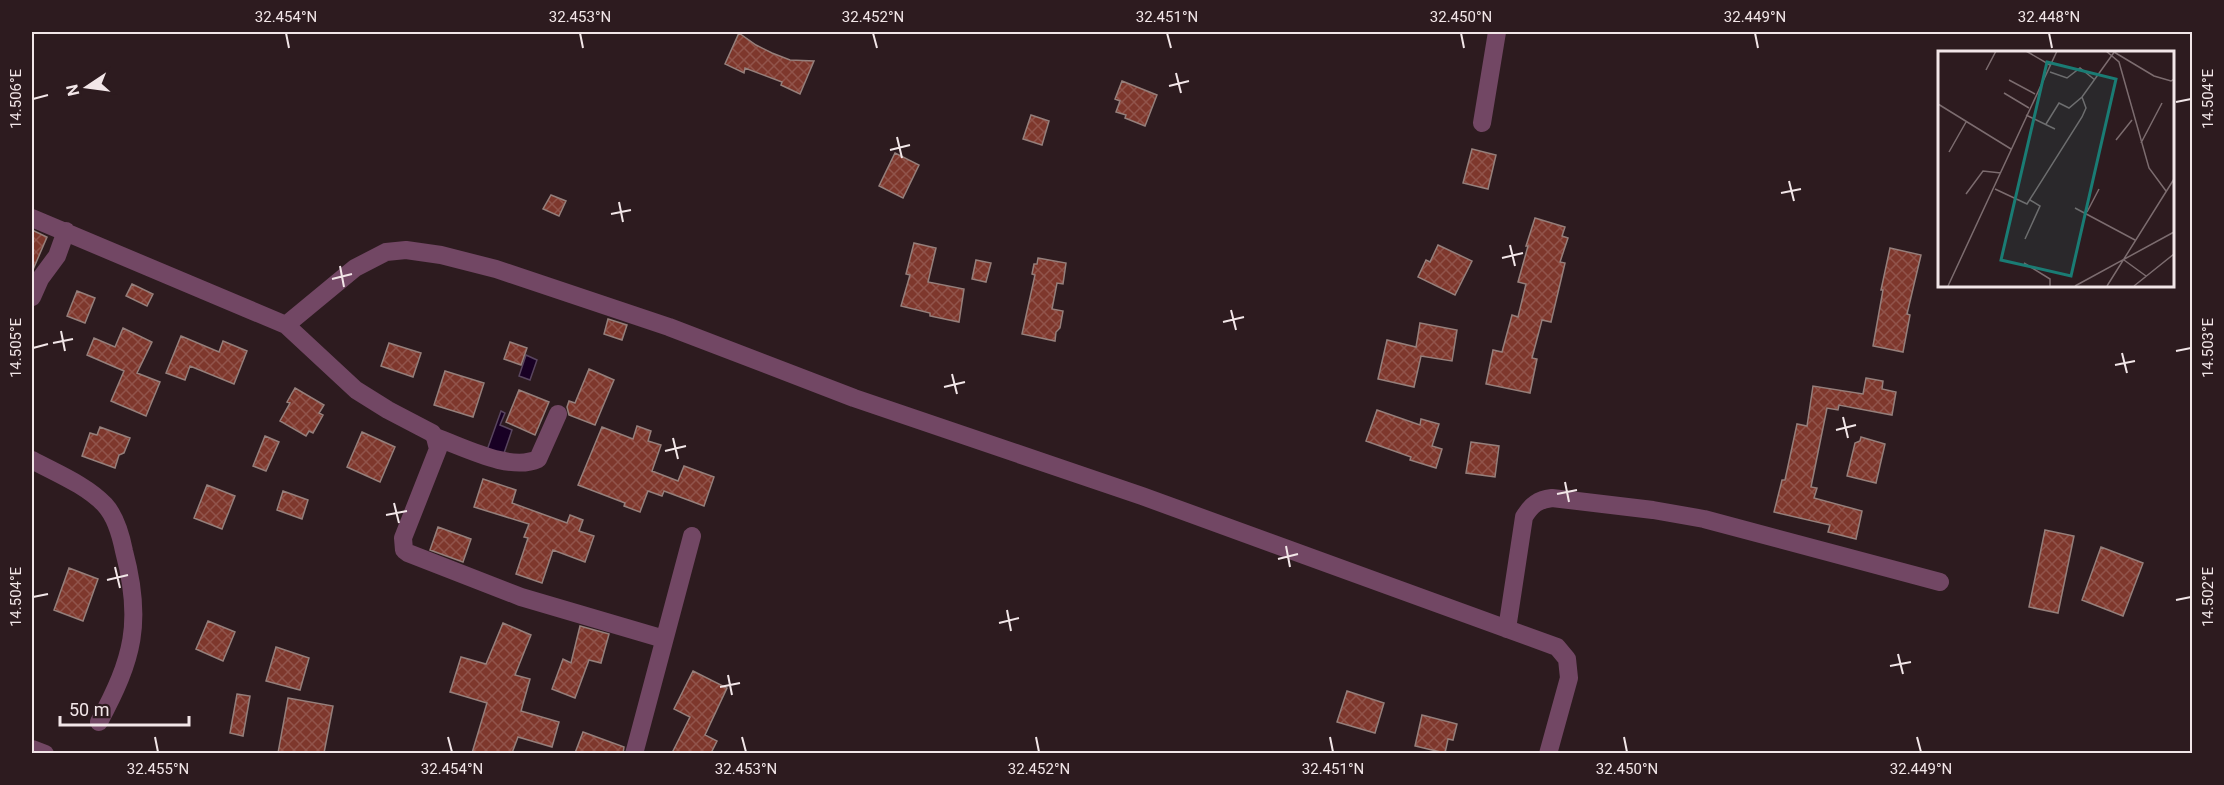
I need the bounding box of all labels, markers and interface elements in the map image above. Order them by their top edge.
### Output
text: 32.454°N [255,8,317,26]
text: 32.453°N [549,8,611,26]
text: 32.452°N [842,8,904,26]
text: 32.451°N [1136,8,1198,26]
text: 32.450°N [1430,8,1492,26]
text: 32.449°N [1724,8,1786,26]
text: 32.448°N [2018,8,2080,26]
inset map [1938,51,2173,286]
north arrow [57,57,117,117]
text: 14.506°E [7,68,25,129]
text: 14.504°E [2199,68,2217,129]
text: N [62,83,83,98]
text: 14.505°E [7,317,25,378]
text: 14.503°E [2199,317,2217,378]
text: 14.504°E [7,566,25,627]
text: 14.502°E [2199,566,2217,627]
scale bar [60,689,189,727]
text: 50 m [69,699,109,720]
text: 32.455°N [127,760,189,778]
text: 32.454°N [421,760,483,778]
text: 32.453°N [715,760,777,778]
text: 32.452°N [1008,760,1070,778]
text: 32.451°N [1302,760,1364,778]
text: 32.450°N [1596,760,1658,778]
text: 32.449°N [1890,760,1952,778]

